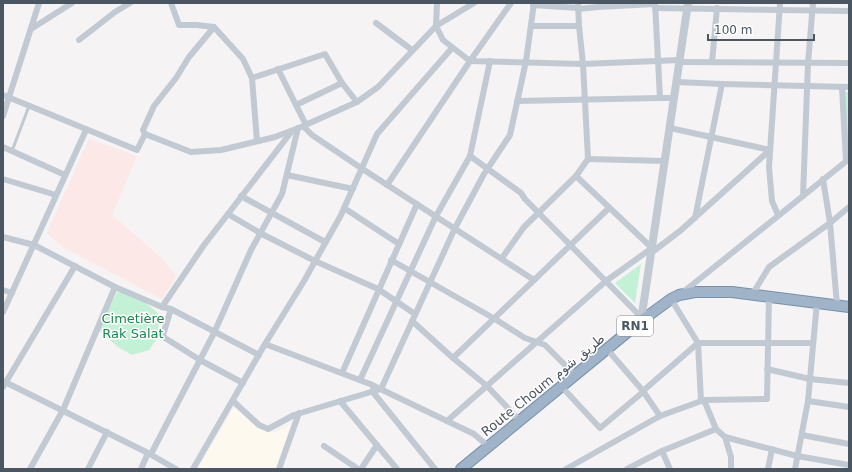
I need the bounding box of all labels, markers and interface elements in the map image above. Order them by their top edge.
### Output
scale bar [708,16,814,42]
text: 100 m [714,23,752,37]
park label: Cimetière Rak Salat [101,311,165,341]
road number: RN1 [617,316,653,336]
street label: Route Choum طريق شوم [478,331,608,440]

